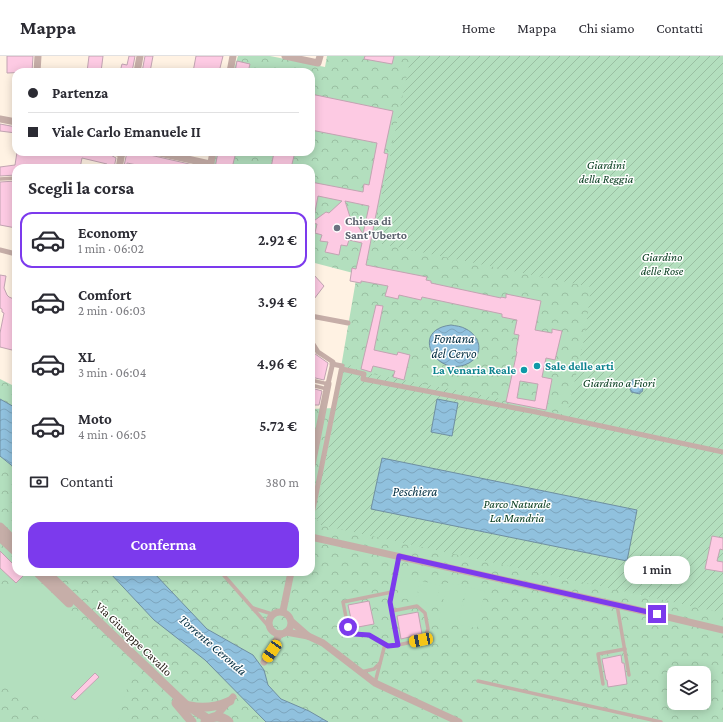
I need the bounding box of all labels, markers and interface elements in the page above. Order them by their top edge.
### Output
text: Mappa [20,17,76,38]
text: Home [462,20,495,36]
text: Mappa [517,20,556,36]
text: Chi siamo [578,20,634,36]
text: Contatti [656,20,703,36]
text: Partenza [52,85,108,101]
text: Viale Carlo Emanuele II [52,124,201,140]
park label: Giardini della Reggia [579,158,634,186]
text: Scegli la corsa [28,178,134,198]
place label: Chiesa di Sant'Uberto [345,214,407,242]
icon: car [30,222,66,258]
marker: Chiesa di Sant'Uberto [332,223,342,233]
text: Economy [78,225,137,241]
text: 2.92 € [258,232,297,248]
text: 1 min · 06:02 [78,241,144,256]
park label: Giardino delle Rose [641,250,684,278]
icon: car [30,284,66,320]
text: Comfort [78,287,132,303]
text: 3.94 € [258,294,297,310]
text: 2 min · 06:03 [78,303,146,318]
water label: Fontana del Cervo [432,331,477,361]
icon: car [30,346,66,382]
text: XL [78,349,95,365]
text: 4.96 € [257,356,297,372]
place label: Sale delle arti [545,359,614,373]
marker: Sale delle arti [532,361,542,371]
place label: La Venaria Reale [432,363,516,377]
text: 3 min · 06:04 [78,365,146,380]
marker: La Venaria Reale [519,365,529,375]
park label: Giardino a Fiori [583,376,656,390]
icon: car [30,408,66,444]
text: Moto [78,411,112,427]
text: 5.72 € [259,418,297,434]
text: 4 min · 06:05 [78,427,146,442]
icon: cash [28,471,50,493]
text: Contanti [60,474,113,490]
text: 380 m [266,475,299,490]
water label: Peschiera [393,484,437,499]
park label: Parco Naturale La Mandria [483,497,551,525]
button: Conferma [28,522,299,568]
callout: 1 min [624,556,690,584]
text: 1 min [643,562,671,577]
street label: Via Giuseppe Cavallo [93,599,175,679]
route end [648,605,666,623]
water label: Torrente Ceronda [176,611,250,679]
route start [339,618,357,636]
car [408,632,434,648]
car [260,638,284,664]
map controls [667,666,711,710]
button: layers [667,666,711,710]

